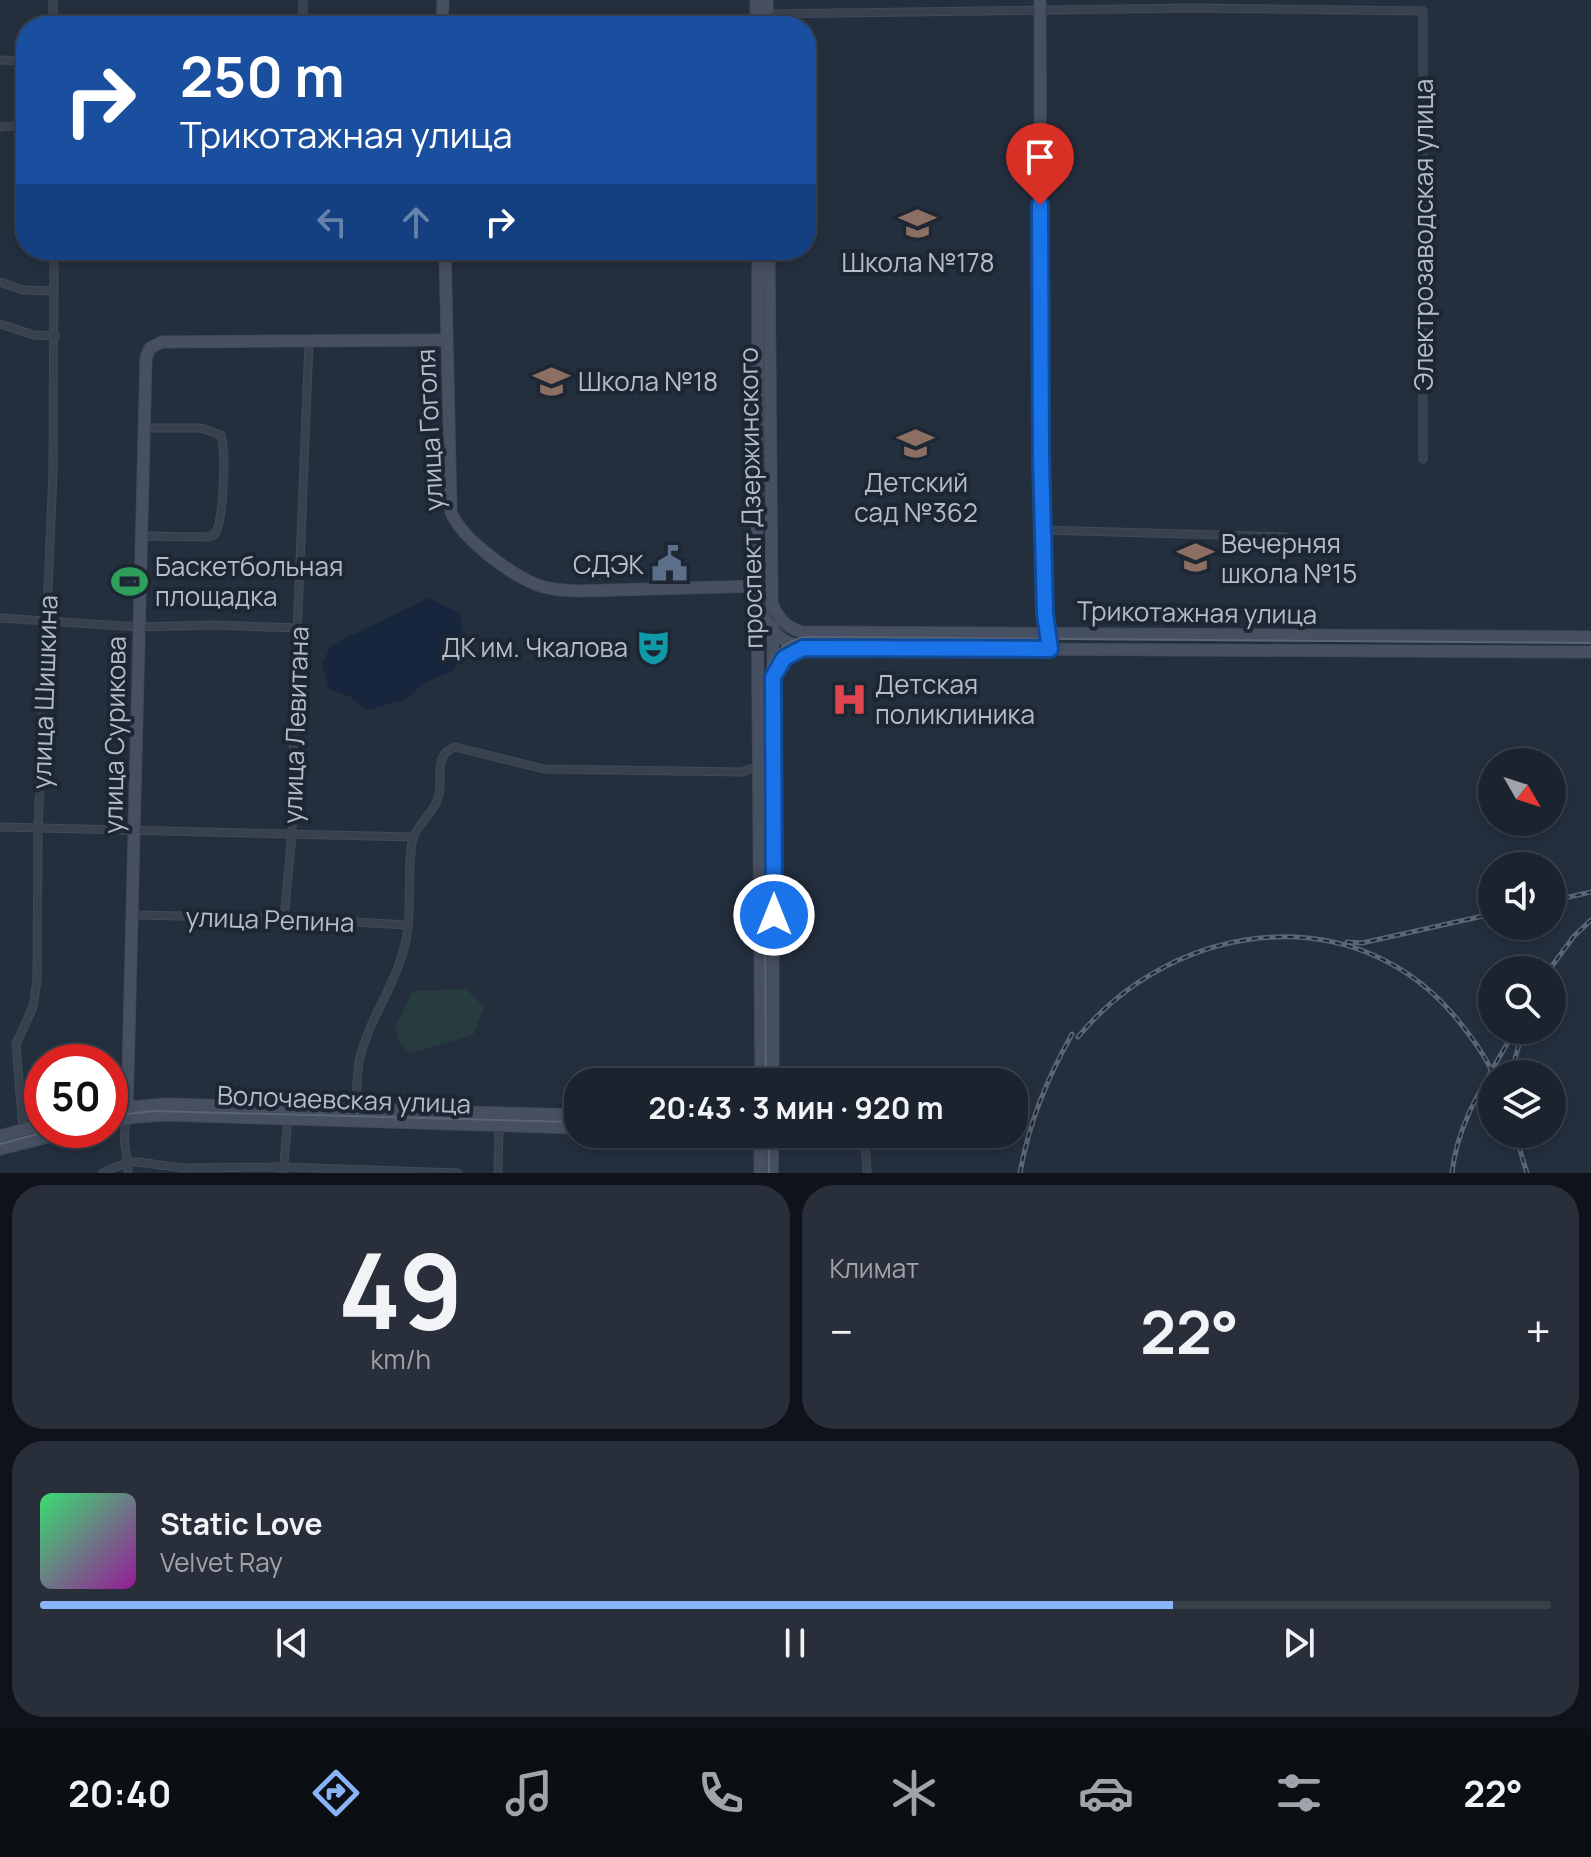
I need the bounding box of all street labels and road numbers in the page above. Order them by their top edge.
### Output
street label: Электрозаводская улица [1405,79,1441,391]
street label: проспект Дзержинского [729,347,771,649]
street label: улица Гоголя [407,348,451,512]
street label: Трикотажная улица [1077,592,1317,632]
street label: улица Шишкина [23,594,65,790]
street label: улица Левитана [274,626,316,824]
street label: улица Сурикова [94,636,134,834]
street label: улица Репина [185,898,355,940]
street label: Волочаевская улица [216,1077,472,1121]

